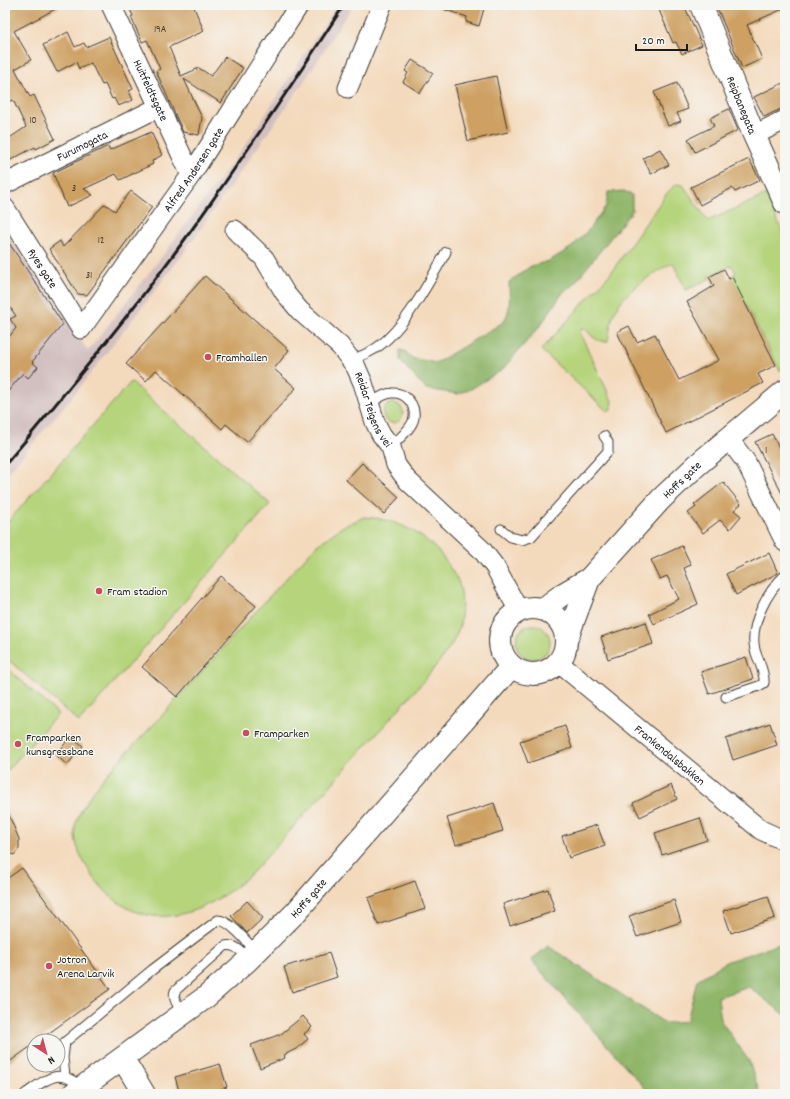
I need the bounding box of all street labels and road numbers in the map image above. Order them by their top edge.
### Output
street label: Huitfeldtsgate [128,57,171,124]
street label: Reipbanegata [721,74,760,138]
street label: Alfred Andersen gate [160,125,229,216]
street label: Furumogata [54,127,111,167]
street label: Ryes gate [22,246,61,292]
street label: Reidar Teigens vei [349,369,395,452]
street label: Hoffs gate [659,458,706,503]
street label: Frankendalsbakken [630,721,708,791]
street label: Hoffs gate [287,875,332,923]

